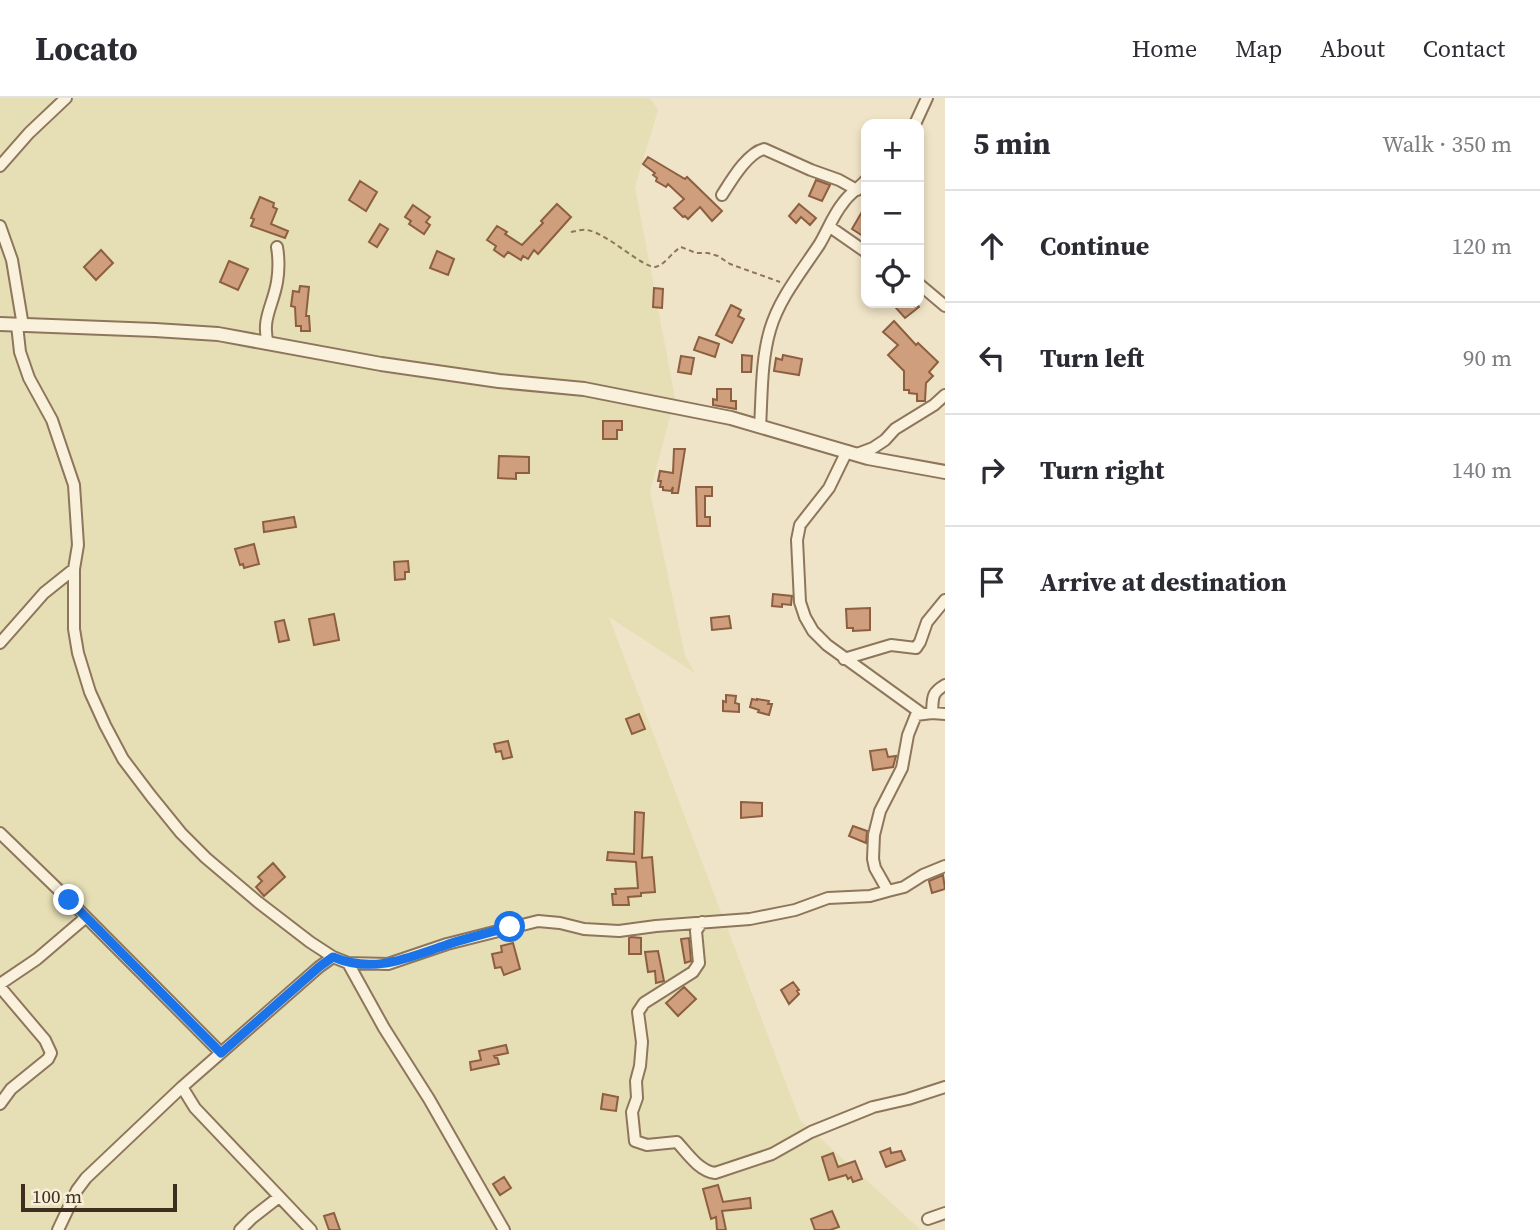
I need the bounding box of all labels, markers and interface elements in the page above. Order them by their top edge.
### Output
text: Locato [35,26,138,71]
text: Home [1132,32,1197,65]
text: Map [1235,32,1282,65]
text: About [1320,32,1385,65]
text: Contact [1423,32,1505,65]
map controls [861,119,924,308]
button: + [861,119,924,182]
text: 5 min [973,123,1051,164]
text: Walk · 350 m [1382,128,1512,160]
button: − [861,182,924,245]
icon: ahead [973,227,1011,265]
text: Continue [1040,228,1149,264]
text: 120 m [1451,230,1512,262]
button: locate [861,245,924,308]
icon: left [973,339,1011,377]
text: Turn left [1040,340,1144,376]
text: 90 m [1463,342,1512,374]
icon: right [973,451,1011,489]
text: Turn right [1040,452,1164,488]
text: 140 m [1451,454,1512,486]
icon: arrive [973,563,1011,601]
text: Arrive at destination [1040,564,1287,600]
route end [53,884,84,915]
route start [494,911,525,942]
scale bar [21,1181,177,1213]
text: 100 m [32,1183,82,1209]

